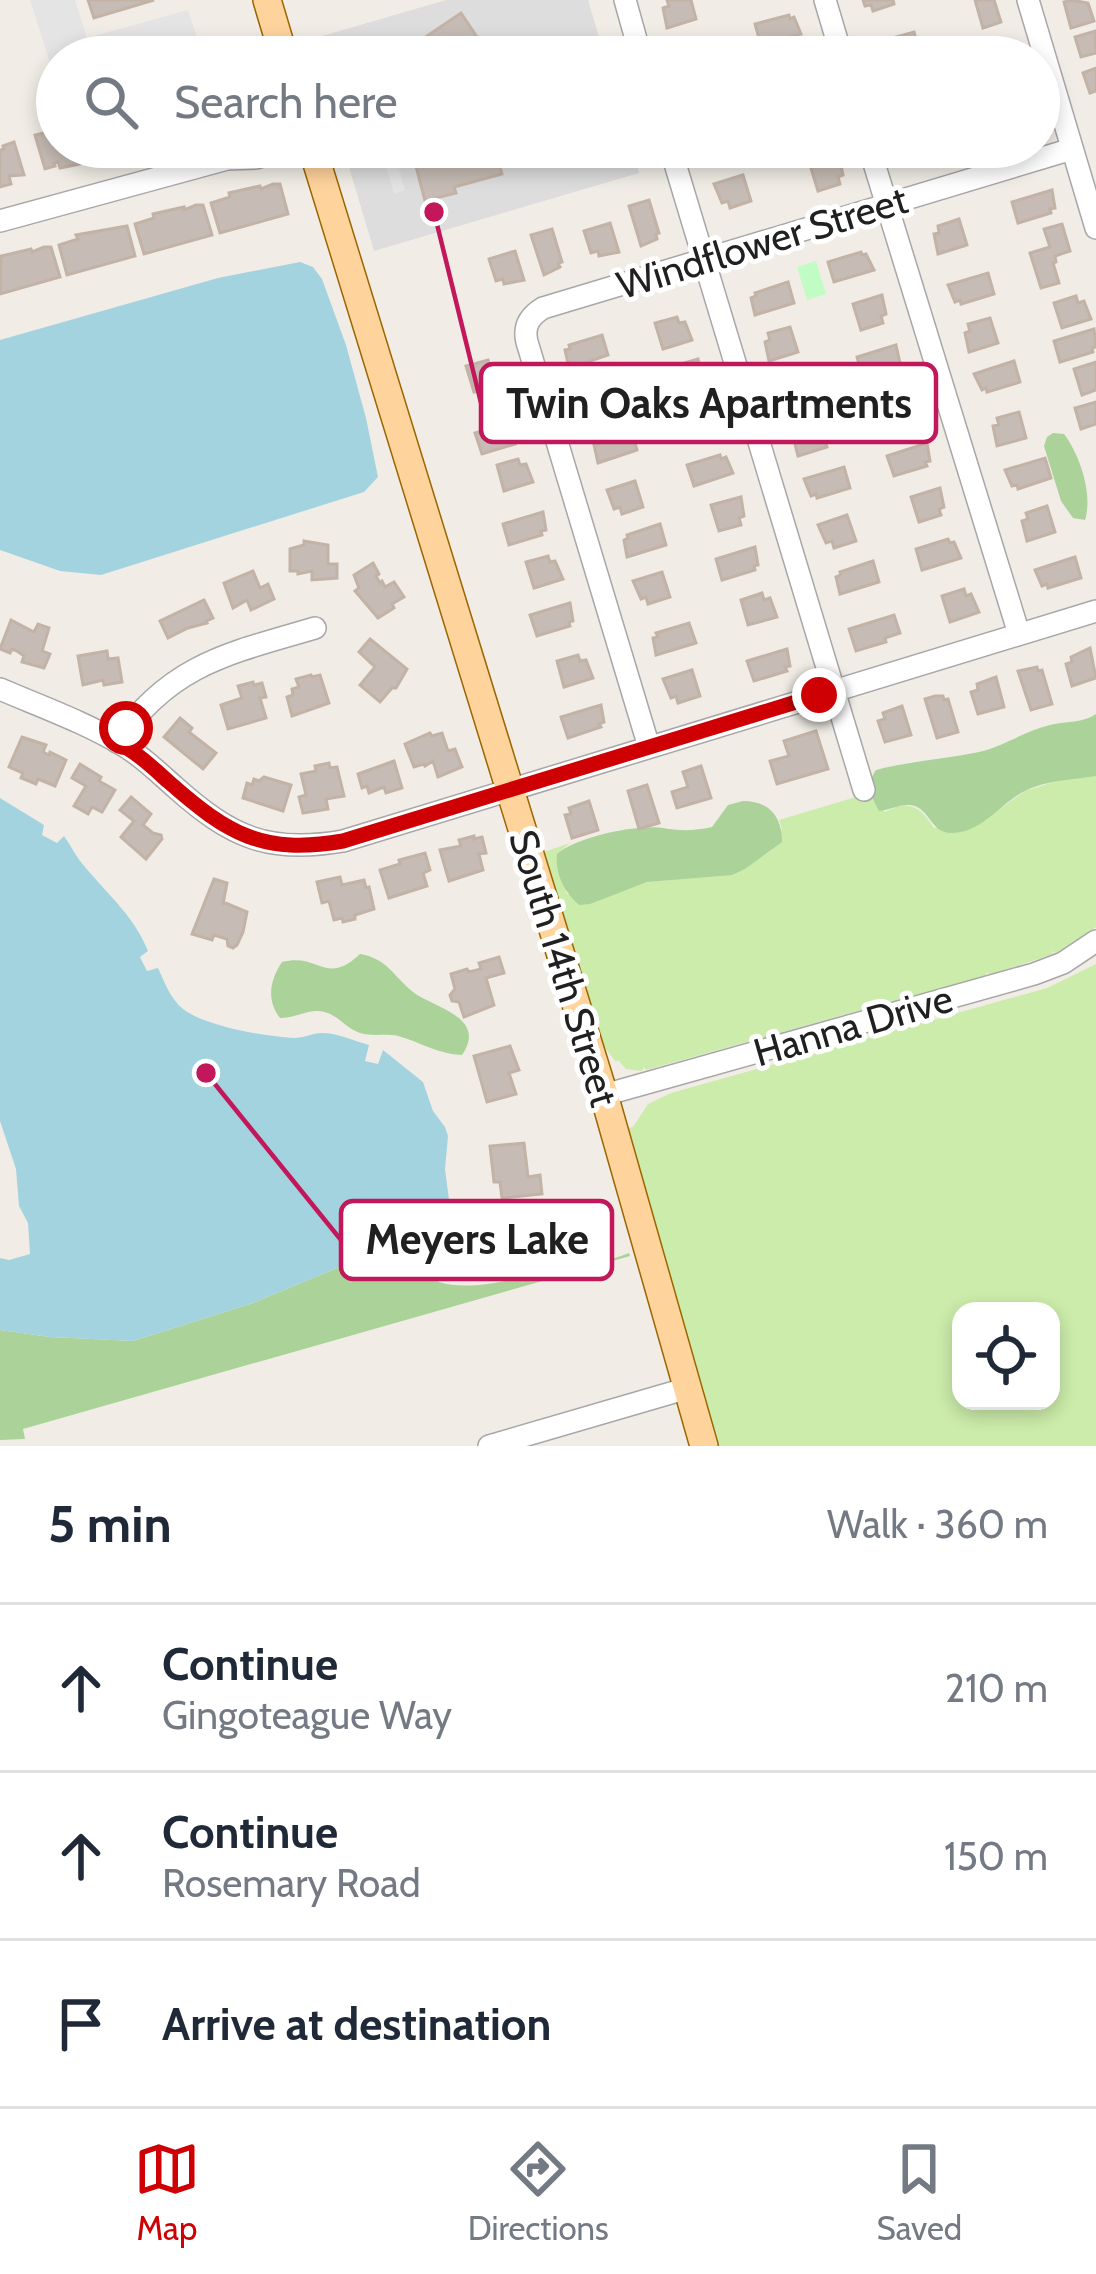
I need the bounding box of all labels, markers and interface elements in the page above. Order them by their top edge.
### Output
search box [36,36,1060,168]
icon: search [78,69,144,135]
text: Search here [174,75,398,129]
street label: Windflower Street [611,175,913,309]
callout: Twin Oaks Apartments [481,364,936,442]
text: Twin Oaks Apartments [506,377,912,429]
route end [792,668,846,722]
route start [99,701,153,755]
street label: South 14th Street [499,824,629,1112]
street label: Hanna Drive [748,974,958,1076]
callout: Meyers Lake [341,1201,612,1279]
text: Meyers Lake [365,1213,589,1265]
map controls [952,1302,1060,1410]
button: locate [952,1302,1060,1410]
text: 5 min [48,1493,172,1555]
text: Walk · 360 m [827,1500,1048,1548]
text: Continue [162,1637,338,1691]
icon: ahead [48,1655,114,1721]
text: 210 m [945,1664,1048,1712]
text: Gingoteague Way [162,1691,452,1739]
text: Continue [162,1805,338,1859]
icon: ahead [48,1823,114,1889]
text: 150 m [944,1832,1048,1880]
text: Rosemary Road [162,1859,421,1907]
icon: arrive [48,1991,114,2057]
text: Arrive at destination [162,1997,551,2051]
tab: Map [134,2136,200,2248]
tab: Directions [468,2136,609,2248]
tab: Saved [876,2136,962,2248]

